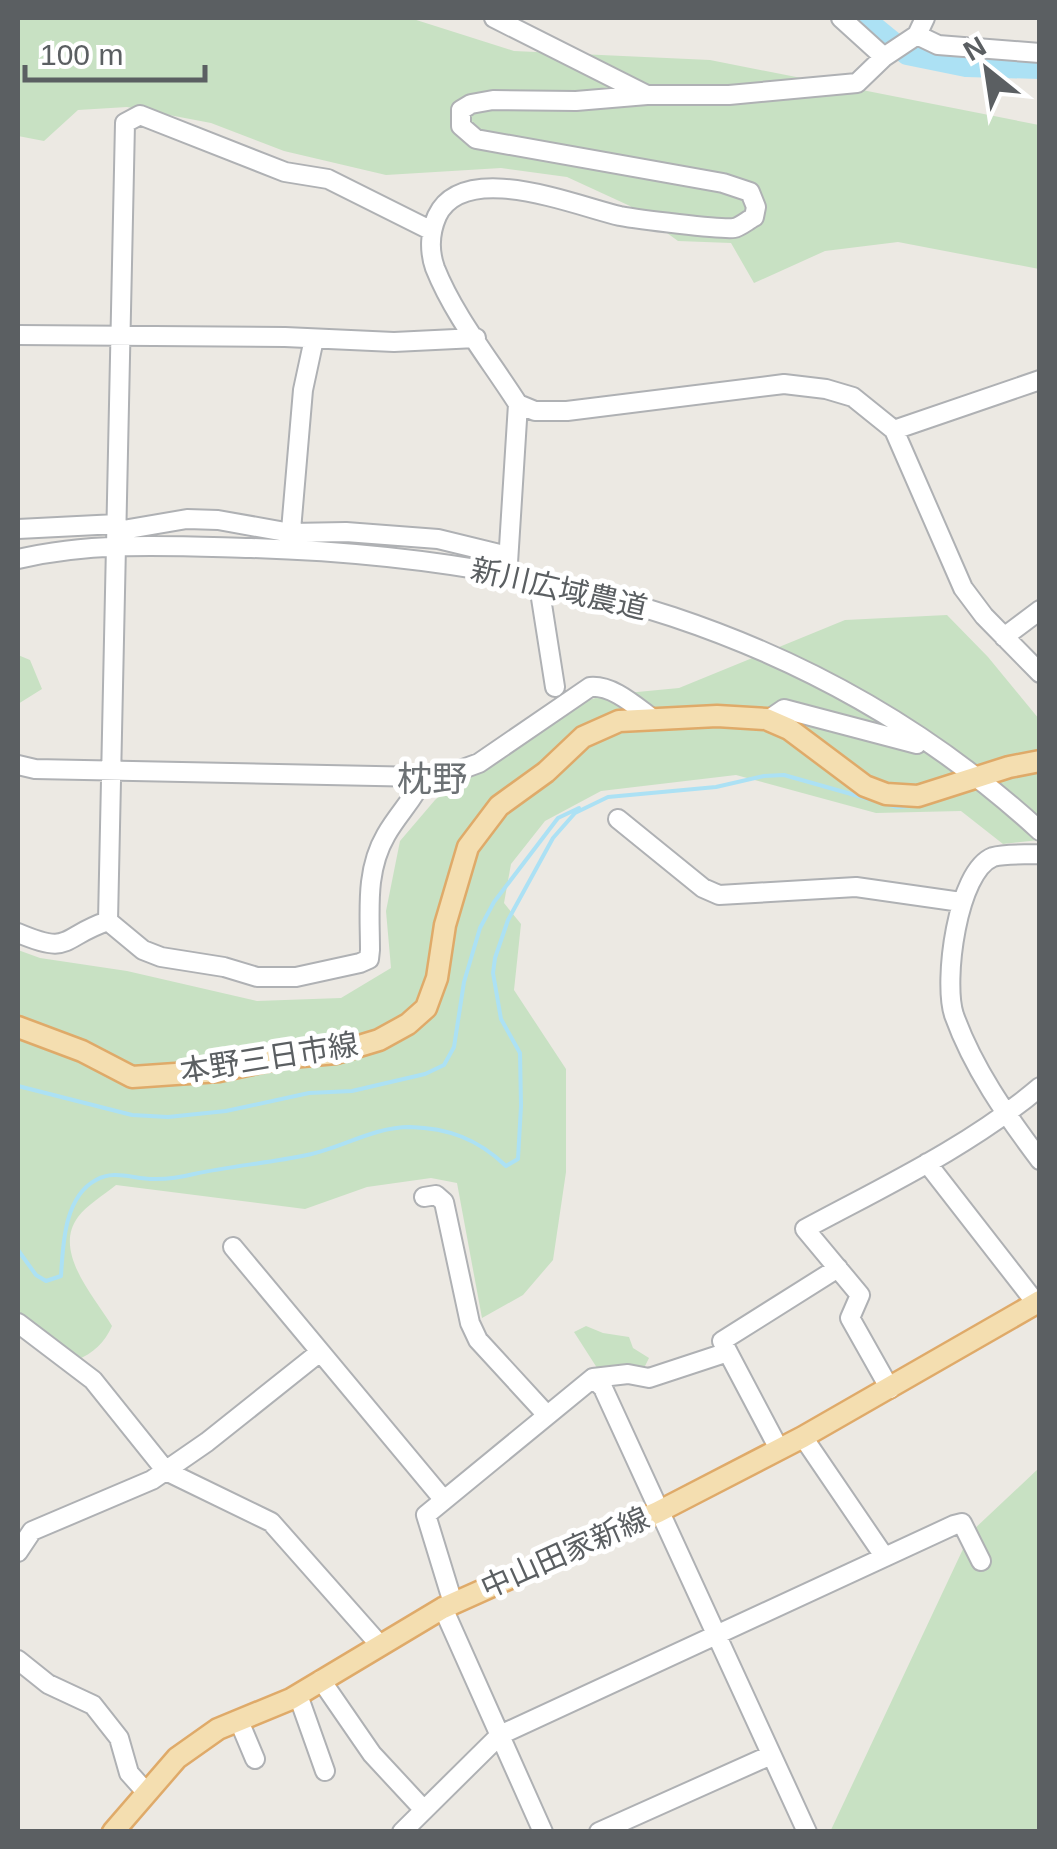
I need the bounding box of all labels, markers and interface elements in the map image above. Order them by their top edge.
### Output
scale bar [25,20,205,82]
north arrow [937,20,1037,120]
text: N [958,30,991,67]
text: 100 m [40,38,123,71]
street label: 新川広域農道 [468,552,651,625]
district label: 枕野 [397,759,467,798]
street label: 本野三日市線 [177,1027,360,1088]
street label: 中山田家新線 [476,1501,654,1604]

